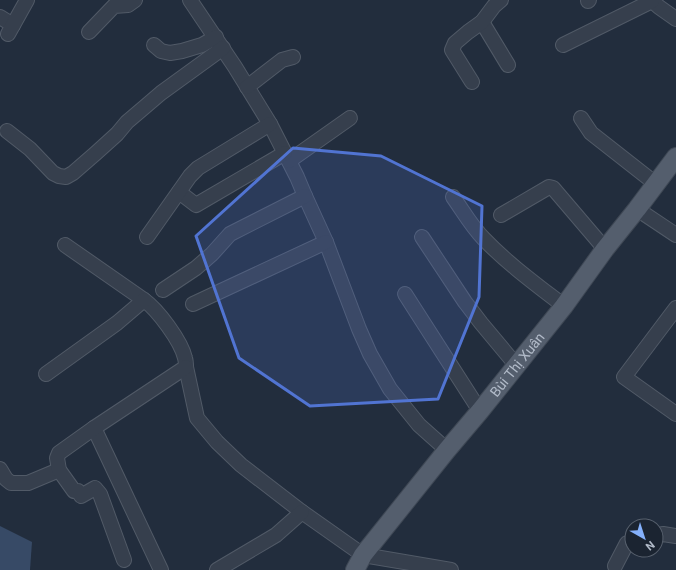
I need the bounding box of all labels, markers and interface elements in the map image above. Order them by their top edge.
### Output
street label: Bùi Thị Xuân [487,329,548,400]
north arrow [624,518,664,558]
text: N [643,538,657,553]

